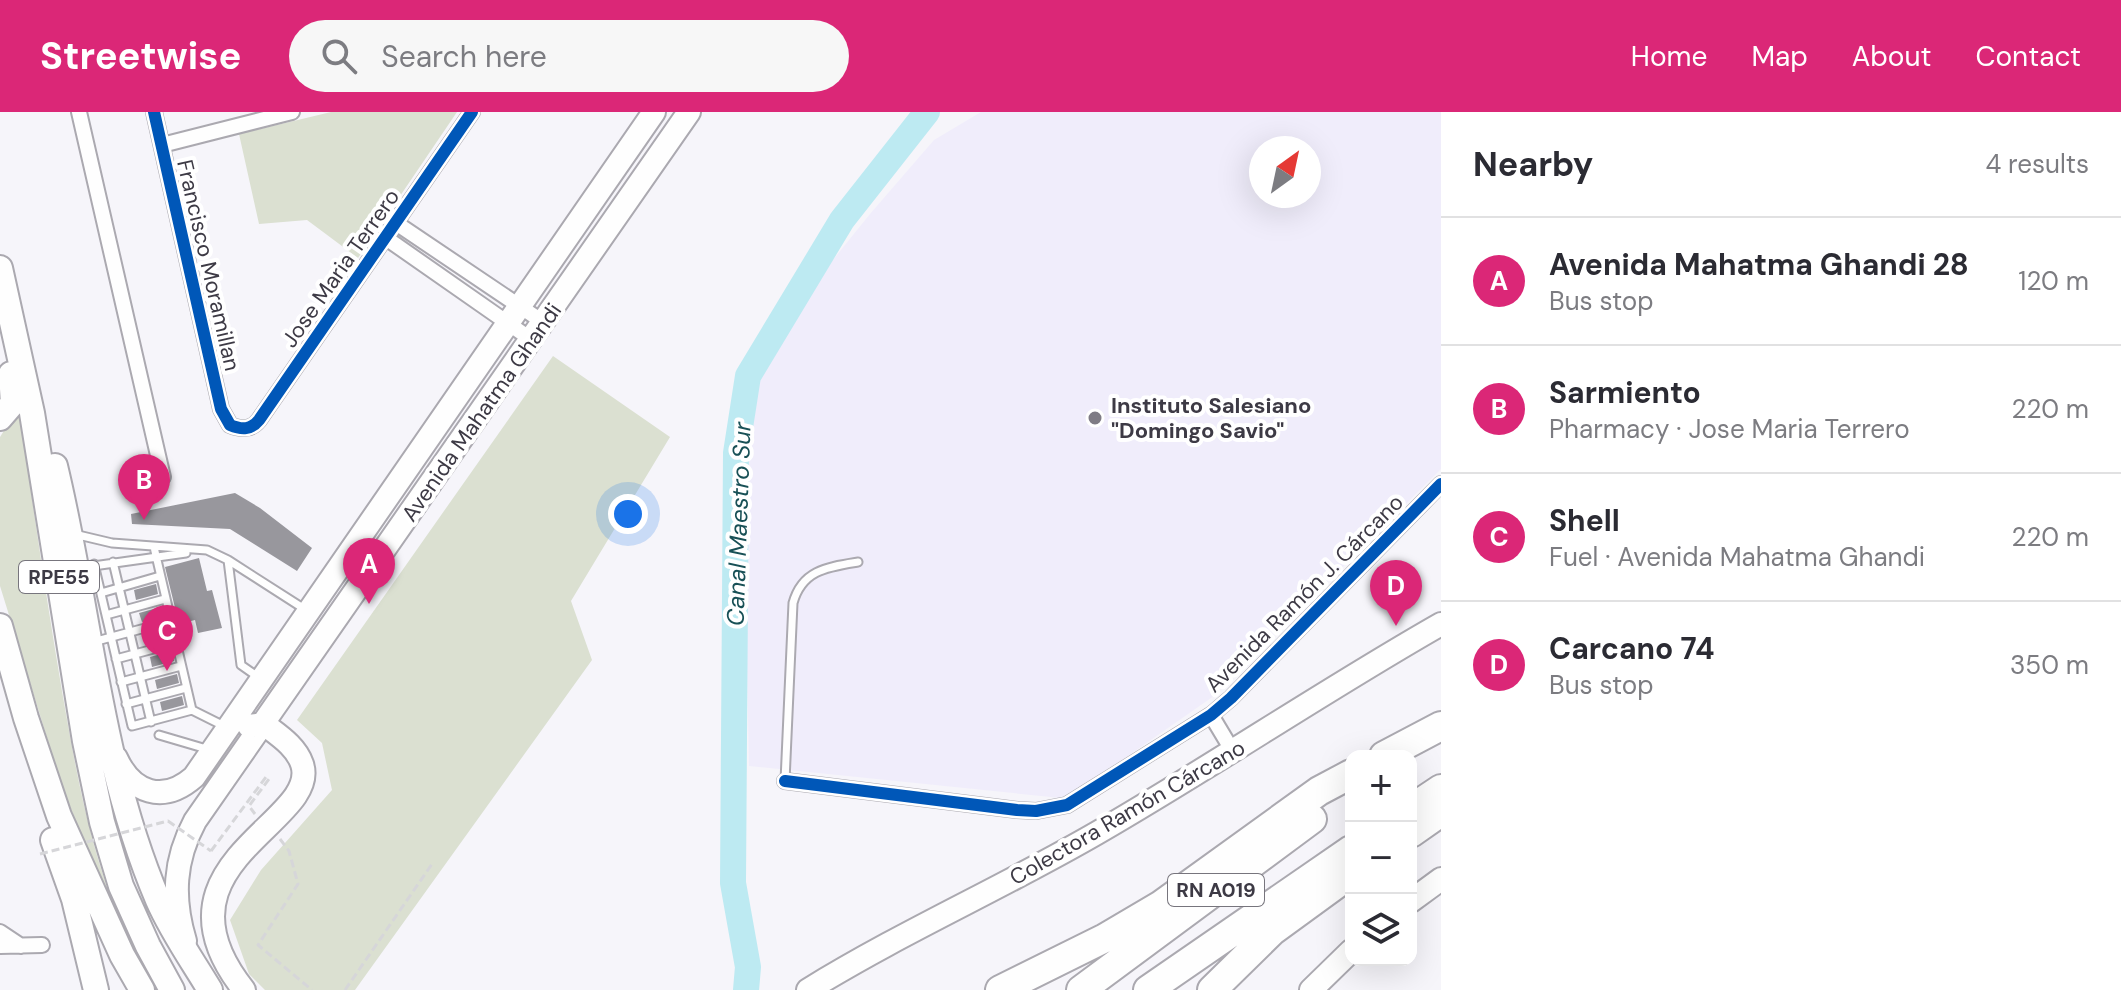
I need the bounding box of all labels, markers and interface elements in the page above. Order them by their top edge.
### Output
search box [289,20,849,92]
text: Streetwise [40,31,241,81]
icon: search [317,34,361,78]
text: Search here [381,37,547,76]
text: Home [1631,38,1707,75]
text: Map [1751,38,1808,75]
text: About [1852,38,1931,75]
text: Contact [1975,38,2081,75]
north arrow [1249,136,1321,208]
text: Nearby [1473,142,1593,187]
text: 4 results [1985,147,2089,181]
street label: Francisco Moramillan [170,157,247,374]
street label: Jose Maria Terrero [275,183,406,353]
text: Avenida Mahatma Ghandi 28 [1549,245,1969,284]
text: A [1490,264,1508,298]
text: 120 m [2018,264,2089,298]
text: Bus stop [1549,284,1654,318]
street label: Avenida Mahatma Ghandi [395,297,568,527]
text: Sarmiento [1549,373,1701,412]
place label: Instituto Salesiano "Domingo Savio" [1111,391,1311,445]
text: B [1491,392,1507,426]
text: 220 m [2011,392,2089,426]
marker: Instituto Salesiano "Domingo Savio" [1086,409,1104,427]
text: Pharmacy · Jose Maria Terrero [1549,412,1910,446]
water label: Canal Maestro Sur [719,420,758,626]
pin: B [118,454,170,520]
street label: Avenida Ramón J. Cárcano [1199,488,1410,699]
your location [608,494,648,534]
text: Shell [1549,501,1620,540]
text: C [1489,520,1509,554]
text: 220 m [2011,520,2089,554]
pin: A [343,538,395,604]
text: Fuel · Avenida Mahatma Ghandi [1549,540,1925,574]
pin: D [1370,560,1422,626]
road number: RPE55 [19,561,99,593]
pin: C [141,605,193,671]
text: Carcano 74 [1549,629,1714,668]
text: D [1490,648,1508,682]
text: 350 m [2010,648,2089,682]
text: Bus stop [1549,668,1654,702]
street label: Colectora Ramón Cárcano [1004,733,1250,892]
map controls [1345,750,1417,966]
button: + [1345,750,1417,822]
button: − [1345,822,1417,894]
road number: RN A019 [1168,874,1264,906]
button: layers [1345,894,1417,966]

